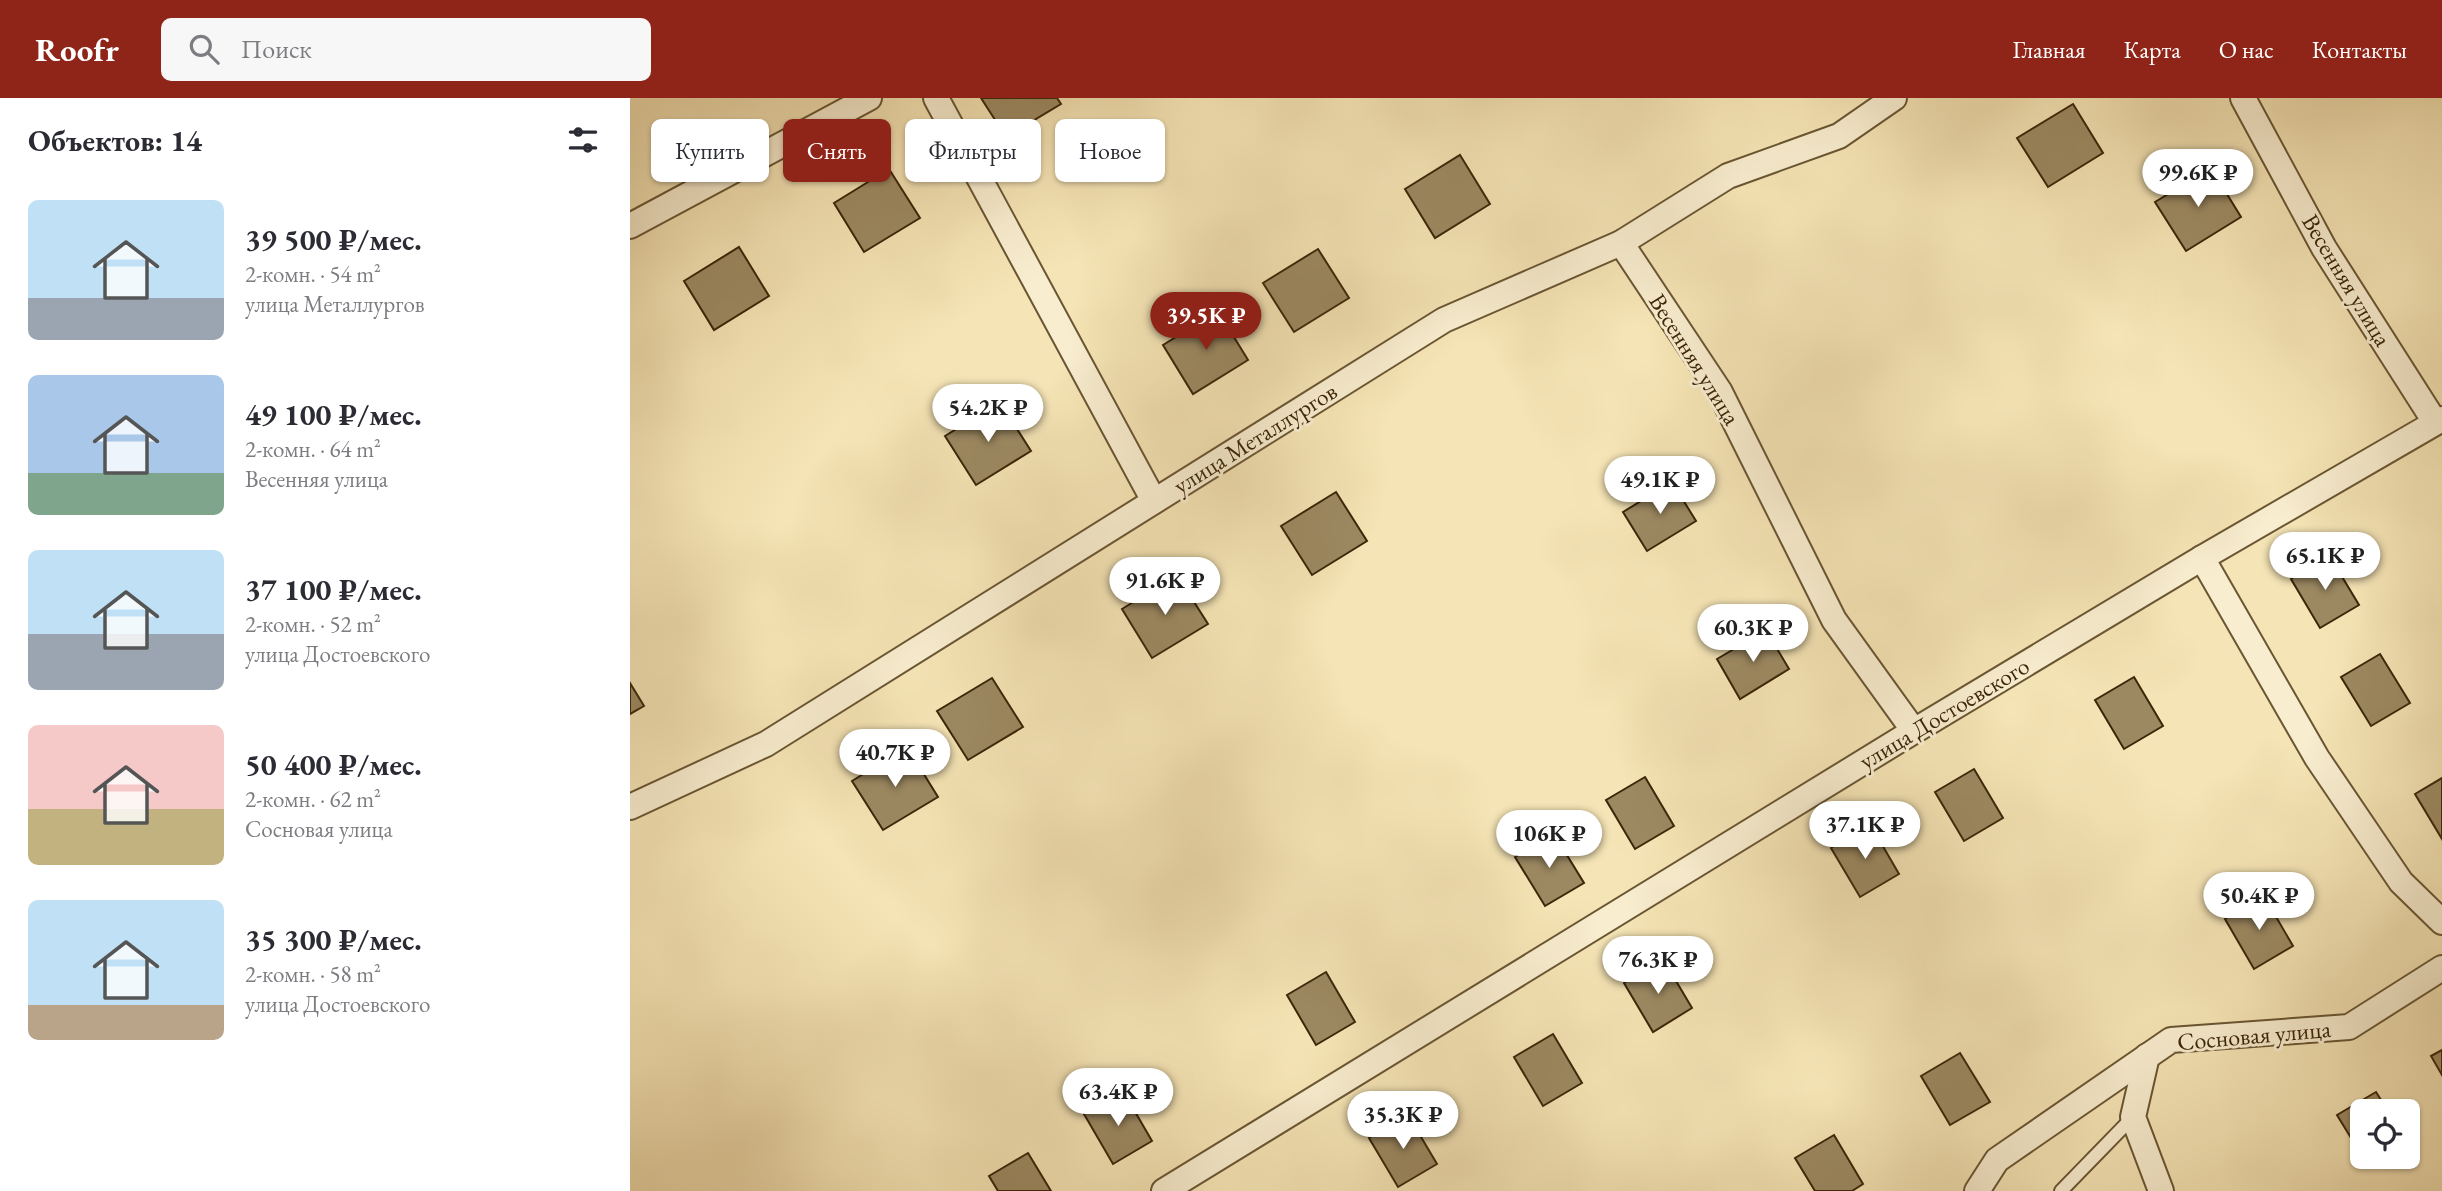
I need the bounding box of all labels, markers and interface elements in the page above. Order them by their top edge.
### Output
search box [161,18,651,81]
text: Roofr [35,28,119,71]
icon: search [185,30,223,68]
text: Поиск [241,32,312,66]
text: Главная [2012,34,2086,65]
text: Карта [2124,34,2181,65]
text: О нас [2219,34,2274,65]
text: Контакты [2312,34,2407,65]
chip: Купить [651,119,769,182]
chip: Снять [783,119,891,182]
chip: Фильтры [905,119,1041,182]
chip: Новое [1055,119,1165,182]
text: Объектов: 14 [28,121,202,160]
icon: filters [564,121,602,159]
pin: 99.6K ₽ [2133,150,2263,209]
text: 99.6K ₽ [2158,157,2238,187]
street label: Весенняя улица [2295,208,2399,352]
text: 39 500 ₽/мес. [245,220,422,259]
icon: home [84,228,168,312]
text: 2-комн. · 54 m² [245,259,381,289]
street label: Весенняя улица [1642,288,1748,431]
text: улица Металлургов [245,289,425,319]
pin: 39.5K ₽ [1141,292,1271,352]
text: 39.5K ₽ [1166,300,1246,330]
street label: улица Металлургов [1167,375,1343,501]
pin: 54.2K ₽ [923,384,1053,444]
text: 54.2K ₽ [948,392,1028,422]
text: 49 100 ₽/мес. [245,395,422,434]
icon: home [84,403,168,487]
text: 2-комн. · 64 m² [245,434,381,464]
pin: 49.1K ₽ [1595,456,1725,516]
text: Весенняя улица [245,464,388,494]
text: 49.1K ₽ [1620,464,1700,494]
pin: 65.1K ₽ [2260,532,2390,592]
text: 65.1K ₽ [2285,540,2365,570]
pin: 91.6K ₽ [1100,558,1230,617]
text: 91.6K ₽ [1125,565,1205,595]
text: 37 100 ₽/мес. [245,570,422,609]
icon: home [84,578,168,662]
pin: 60.3K ₽ [1688,604,1818,664]
text: 2-комн. · 52 m² [245,609,381,639]
text: 60.3K ₽ [1713,612,1793,642]
text: улица Достоевского [245,639,430,669]
street label: улица Достоевского [1853,650,2035,776]
pin: 40.7K ₽ [830,730,960,789]
text: 40.7K ₽ [855,737,935,767]
text: 50 400 ₽/мес. [245,745,422,784]
icon: home [84,753,168,837]
text: 2-комн. · 62 m² [245,784,381,814]
pin: 37.1K ₽ [1800,802,1930,861]
text: 37.1K ₽ [1825,809,1905,839]
pin: 106K ₽ [1492,810,1606,870]
text: Сосновая улица [245,814,393,844]
text: 106K ₽ [1512,818,1586,848]
pin: 50.4K ₽ [2194,872,2324,932]
text: 50.4K ₽ [2219,880,2299,910]
text: 35 300 ₽/мес. [245,920,422,959]
icon: home [84,928,168,1012]
pin: 76.3K ₽ [1593,936,1723,996]
text: 76.3K ₽ [1618,944,1698,974]
text: 2-комн. · 58 m² [245,959,381,989]
text: улица Достоевского [245,989,430,1019]
street label: Сосновая улица [2176,1013,2332,1057]
pin: 63.4K ₽ [1053,1068,1183,1128]
text: 63.4K ₽ [1078,1076,1158,1106]
pin: 35.3K ₽ [1338,1091,1468,1151]
text: 35.3K ₽ [1363,1099,1443,1129]
map controls [2350,1099,2420,1169]
button: locate [2350,1099,2420,1169]

